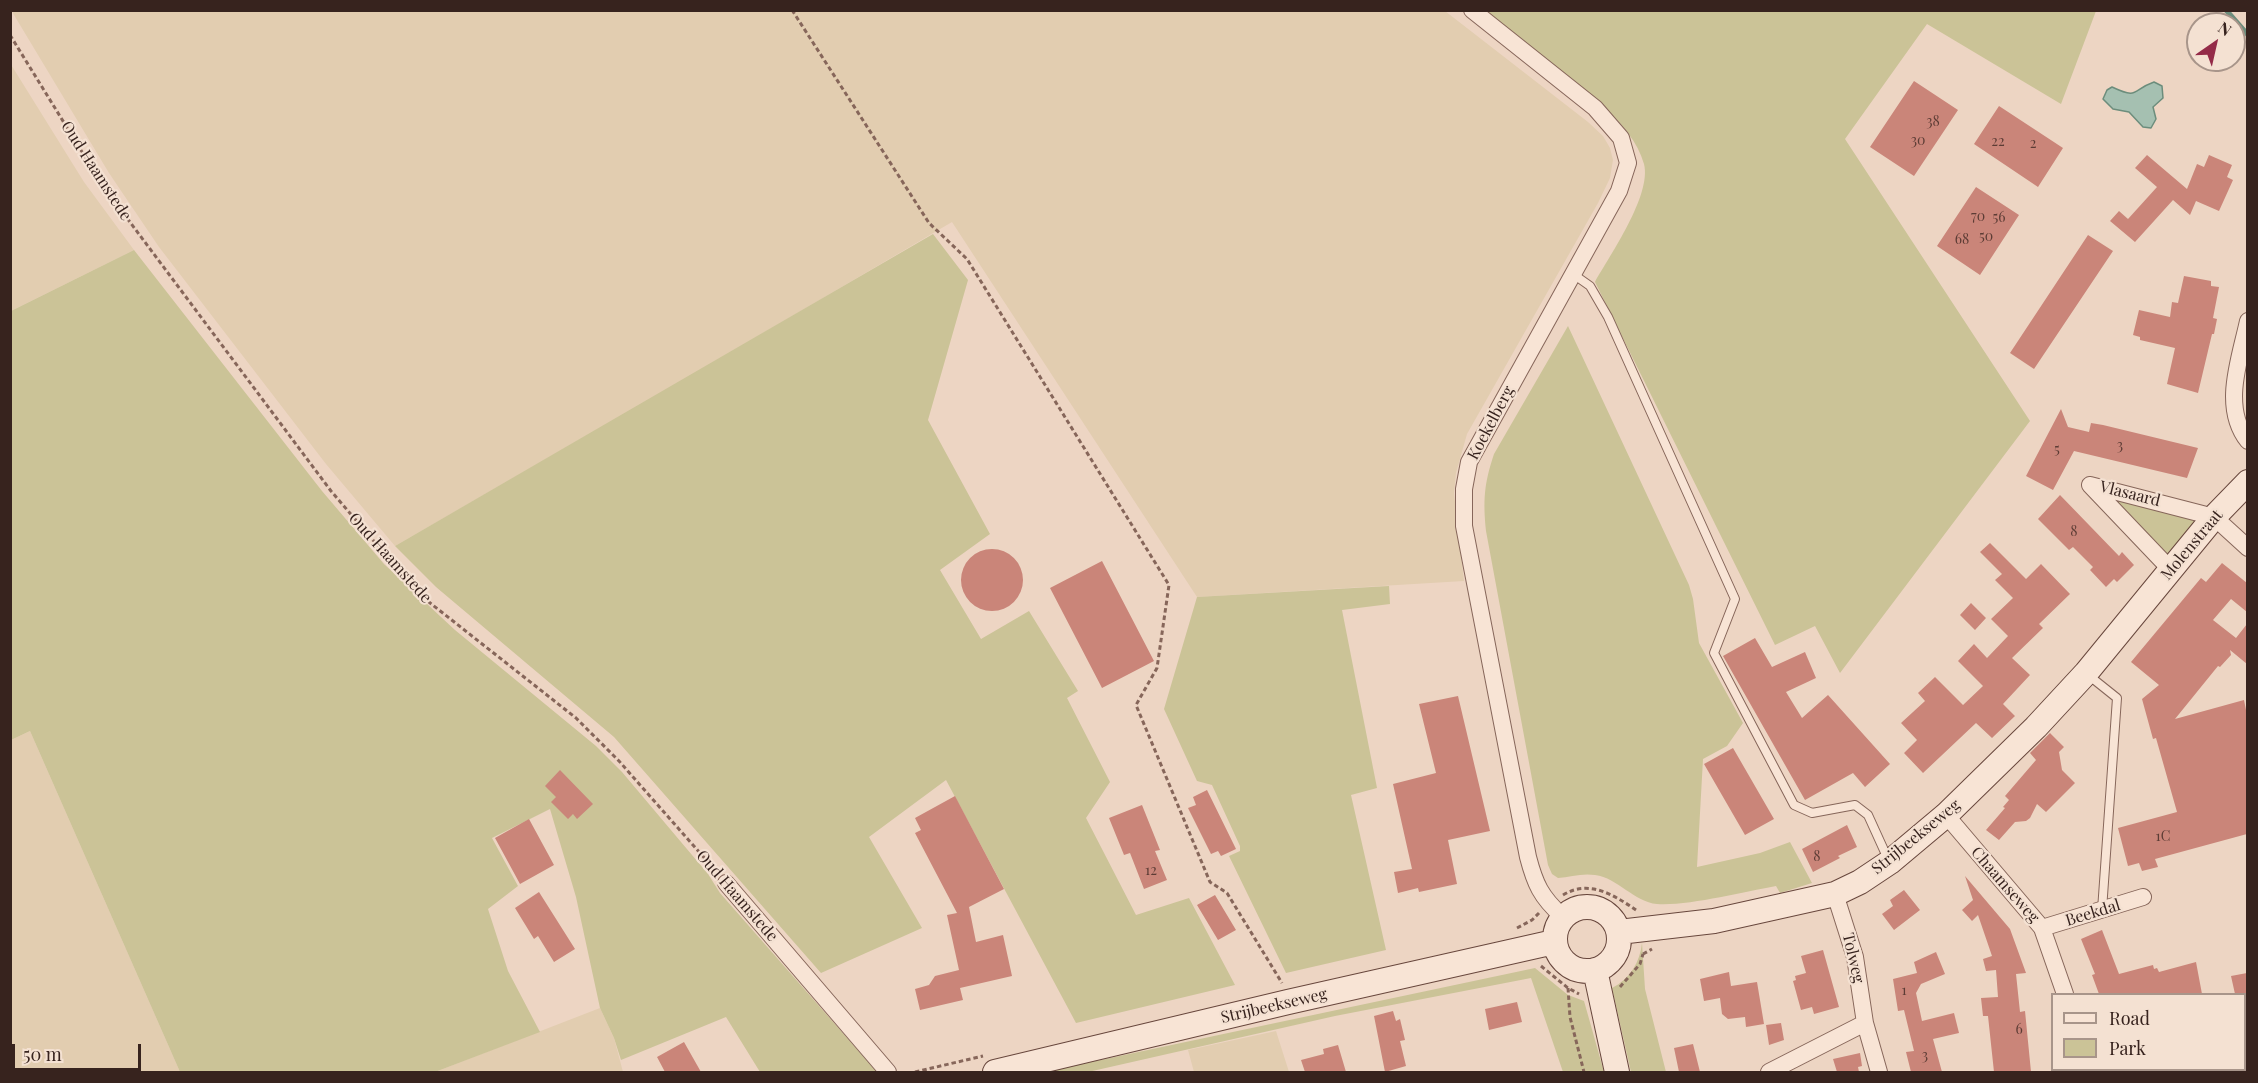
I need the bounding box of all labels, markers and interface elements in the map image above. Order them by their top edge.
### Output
north arrow [2186,12,2246,72]
text: N [2215,16,2236,40]
house number: 38 [1926,114,1940,130]
street label: Oud Haamstede [57,118,135,224]
house number: 30 [1911,133,1925,149]
house number: 22 [1991,134,2005,150]
house number: 2 [2030,136,2036,152]
house number: 70 [1971,209,1985,225]
house number: 56 [1992,210,2006,226]
house number: 50 [1979,229,1993,245]
house number: 68 [1955,232,1969,248]
street label: Koekelberg [1464,383,1518,463]
house number: 3 [2117,438,2123,454]
house number: 5 [2054,442,2060,458]
street label: Vlasaard [2098,477,2162,511]
street label: Molenstraat [2157,506,2227,584]
street label: Oud Haamstede [344,509,436,607]
house number: 8 [2070,524,2078,540]
street label: Strijbeekseweg [1868,795,1964,879]
house number: 1C [2156,829,2170,845]
street label: Chaamseweg [1967,843,2043,927]
street label: Oud Haamstede [692,846,782,946]
house number: 8 [1813,849,1821,865]
house number: 12 [1145,863,1157,879]
street label: Beekdal [2063,896,2123,930]
street label: Tolweg [1838,931,1868,985]
house number: 1 [1901,983,1907,999]
street label: Strijbeekseweg [1219,984,1329,1028]
legend [2051,993,2246,1071]
text: Road [2109,1006,2150,1030]
house number: 6 [2015,1022,2023,1038]
scale bar [15,1032,144,1070]
text: Park [2109,1036,2146,1060]
text: 50 m [23,1042,62,1066]
house number: 3 [1922,1048,1928,1064]

